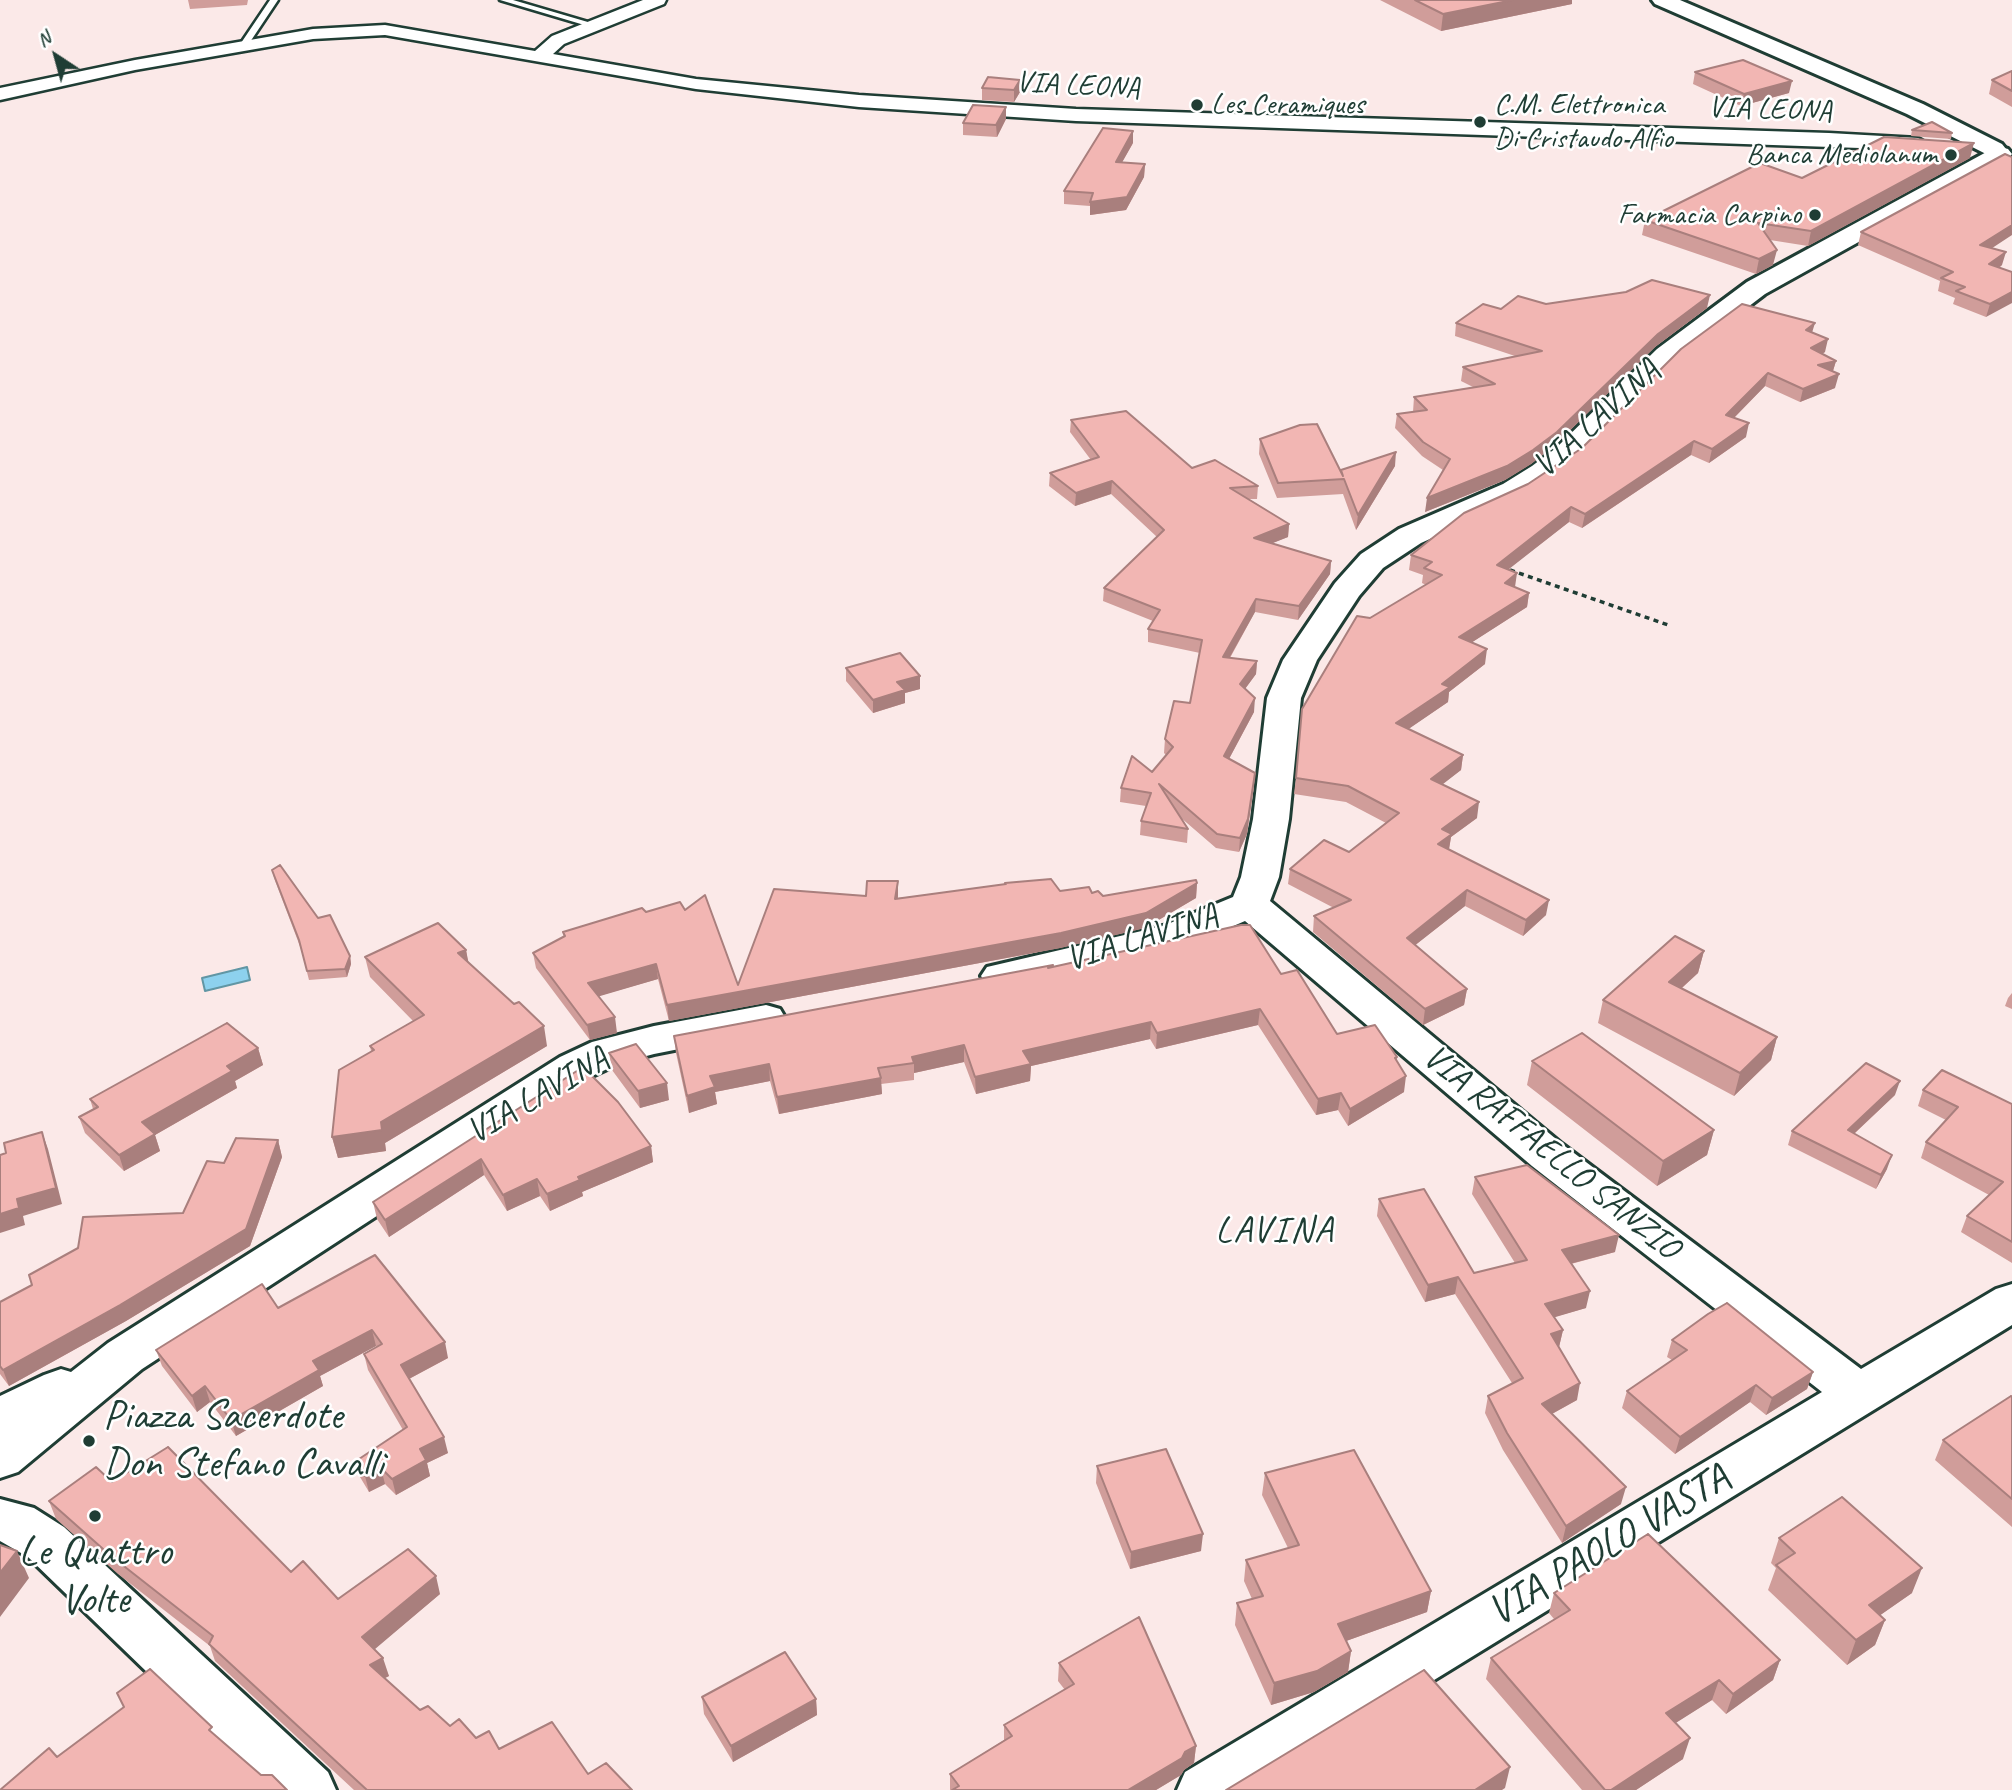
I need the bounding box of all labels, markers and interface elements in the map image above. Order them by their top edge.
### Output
north arrow [21,21,91,91]
text: N [32,26,55,52]
street label: VIA LEONA [1015,65,1141,107]
place label: Les Ceramiques [1211,87,1364,123]
place label: C.M. Elettronica Di Cristaudo Alfio [1494,87,1673,158]
street label: VIA LEONA [1708,90,1832,130]
marker: Les Ceramiques [1189,97,1205,113]
marker: C.M. Elettronica Di Cristaudo Alfio [1472,114,1488,130]
place label: Banca Mediolanum [1746,137,1937,173]
marker: Banca Mediolanum [1943,147,1959,163]
place label: Farmacia Carpino [1618,197,1801,233]
marker: Farmacia Carpino [1807,207,1823,223]
street label: VIA LAVINA [1525,351,1669,487]
street label: VIA LAVINA [1061,895,1223,981]
street label: VIA RAFFAELLO SANZIO [1414,1037,1688,1269]
street label: VIA LAVINA [460,1039,616,1153]
district label: LAVINA [1217,1209,1333,1253]
place label: Piazza Sacerdote Don Stefano Cavalli [103,1392,383,1490]
marker: Piazza Sacerdote Don Stefano Cavalli [81,1433,97,1449]
street label: VIA PAOLO VASTA [1479,1454,1739,1638]
marker: Le Quattro Volte [87,1508,103,1524]
place label: Le Quattro Volte [19,1528,171,1626]

